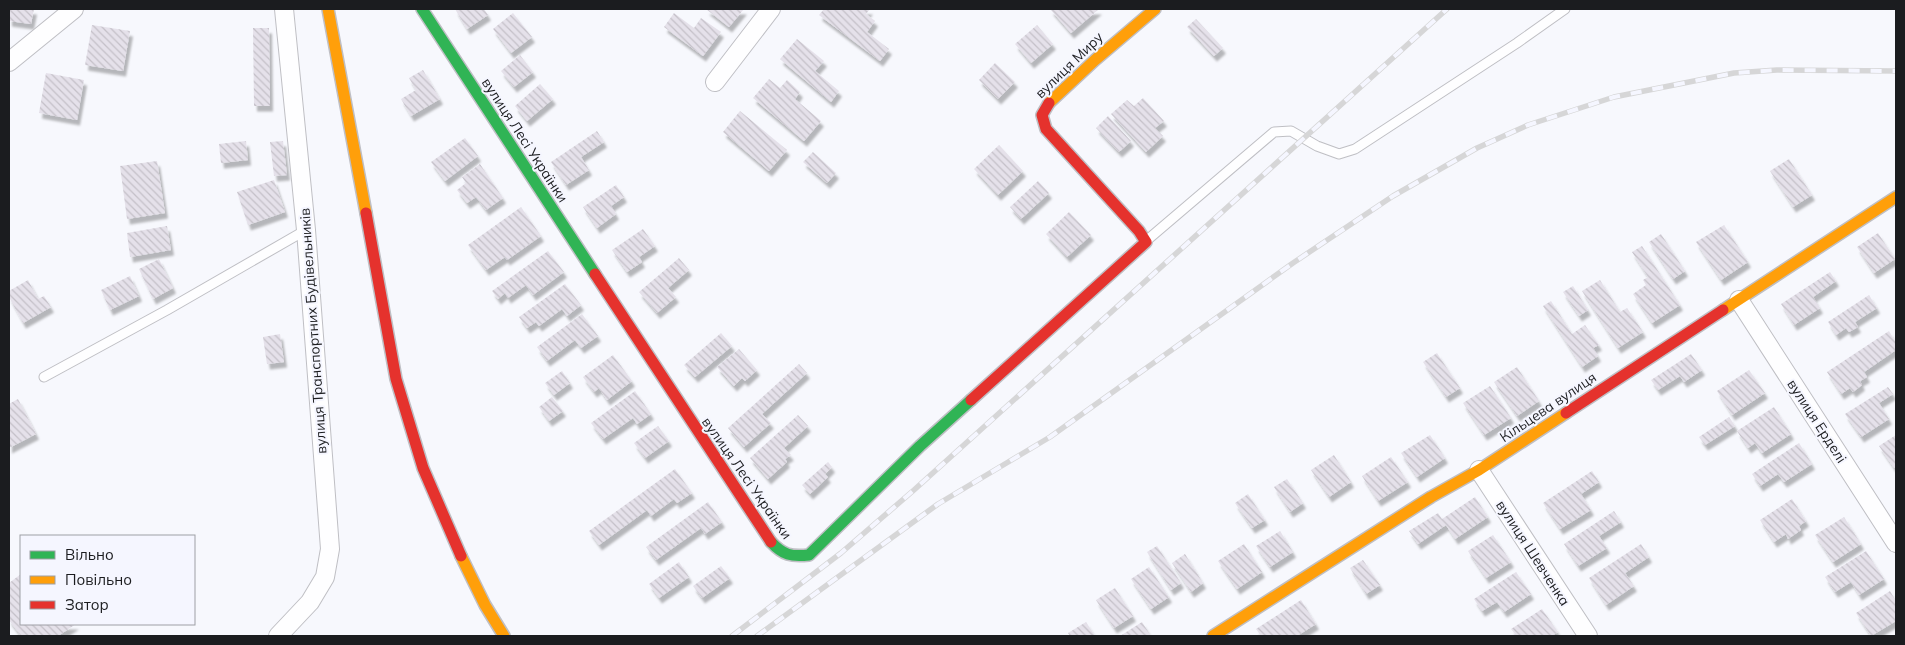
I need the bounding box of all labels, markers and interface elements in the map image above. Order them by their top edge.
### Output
street label: вулиця Миру [1031,28,1107,102]
street label: вулиця Лесі Українки [478,74,572,206]
street label: вулиця Транспортних Будівельників [295,207,331,455]
street label: Кільцева вулиця [1496,368,1600,446]
street label: вулиця Ерделі [1783,376,1851,466]
street label: вулиця Лесі Українки [698,413,796,543]
street label: вулиця Шевченка [1492,497,1574,609]
legend [20,535,195,625]
text: Вільно [65,545,114,564]
text: Повільно [65,570,132,589]
text: Затор [65,595,109,614]

